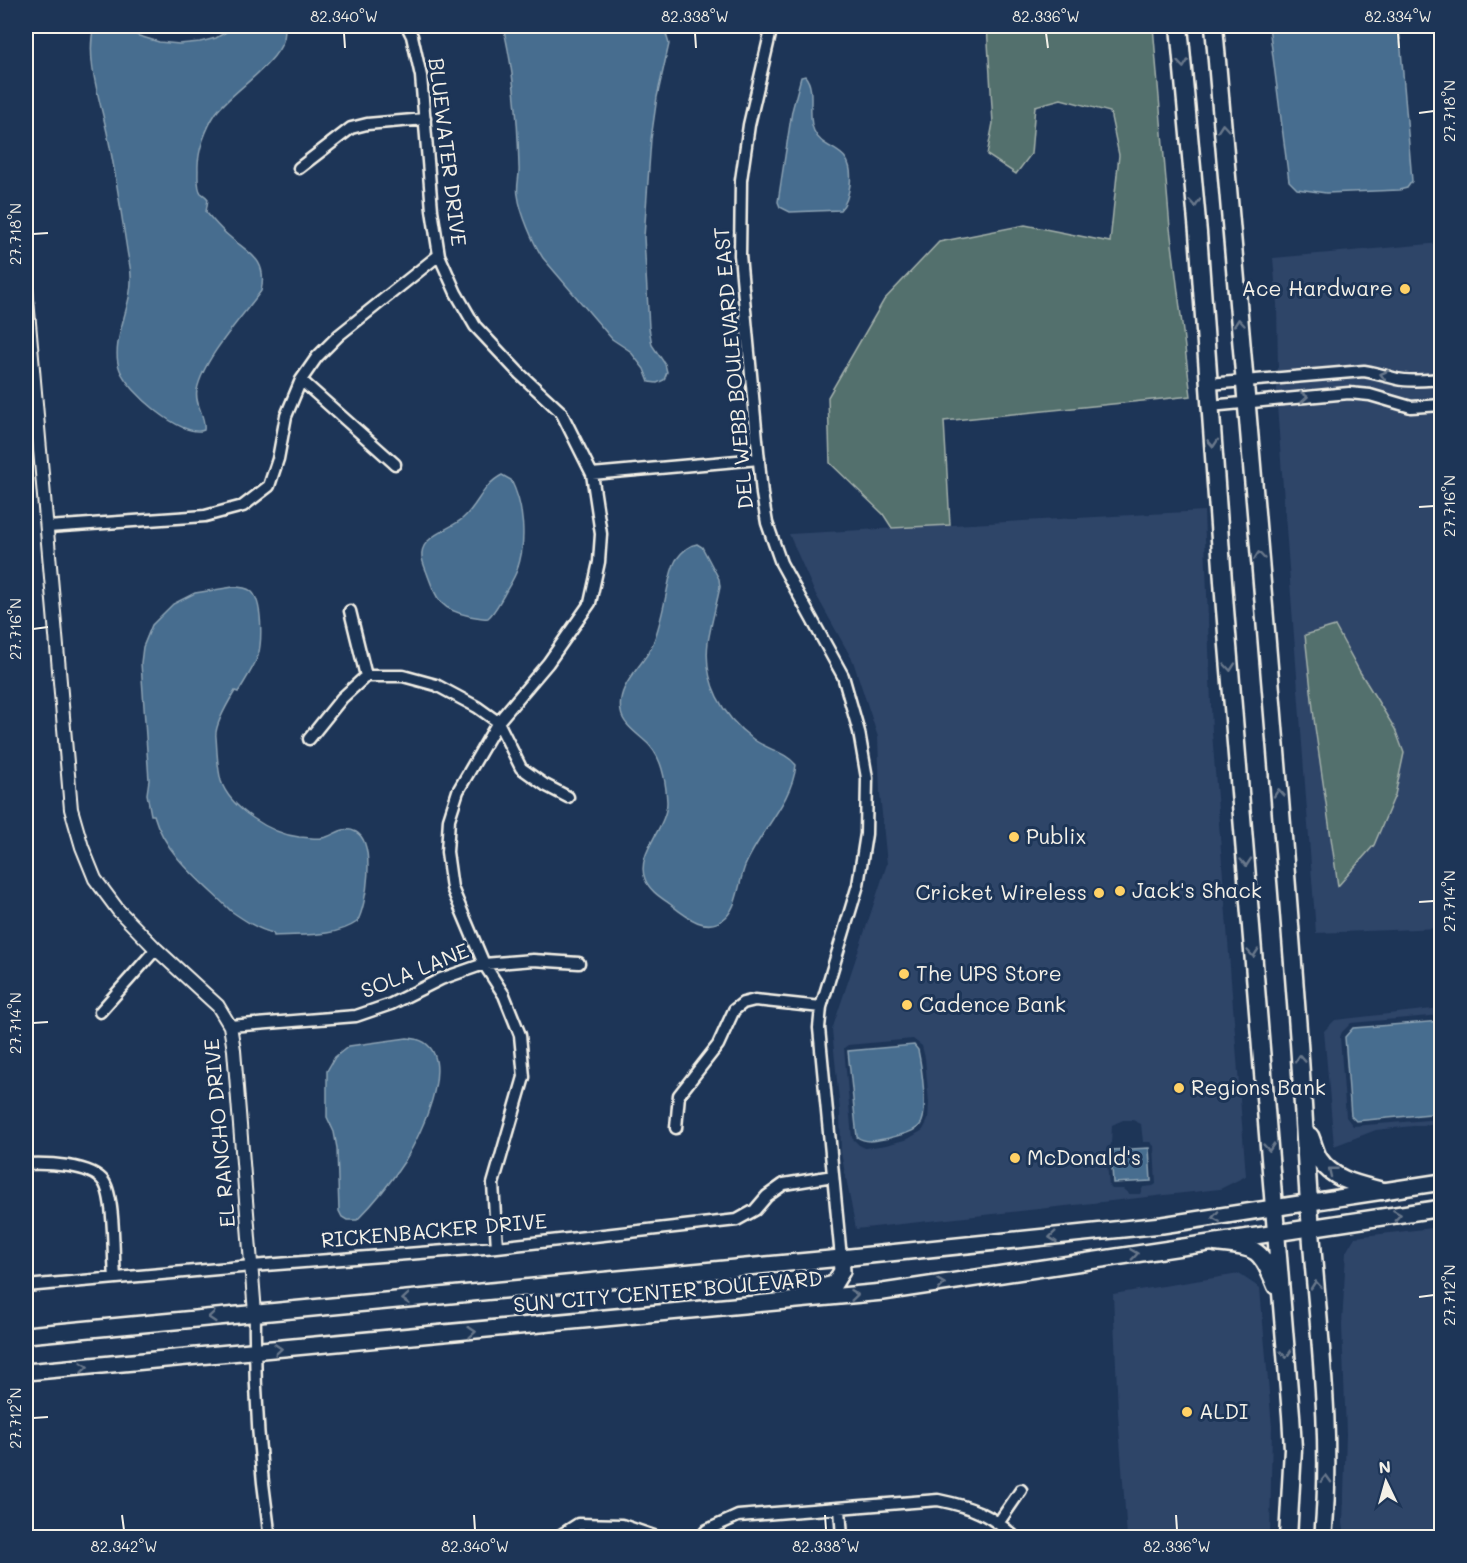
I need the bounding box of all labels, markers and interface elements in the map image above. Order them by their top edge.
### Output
text: 82.340°W [310,6,378,26]
text: 82.338°W [661,6,729,26]
text: 82.336°W [1012,6,1080,26]
text: 82.334°W [1364,6,1432,26]
street label: BLUEWATER DRIVE [424,56,473,248]
one-way arrow [1176,60,1189,69]
text: 27.718°N [1439,80,1459,142]
one-way arrow [1216,124,1229,133]
one-way arrow [1189,199,1202,208]
text: 27.718°N [5,203,25,265]
street label: DEL WEBB BOULEVARD EAST [707,226,758,511]
place label: Ace Hardware [1242,274,1393,301]
marker: Ace Hardware [1398,282,1412,296]
one-way arrow [1233,318,1246,327]
one-way arrow [1379,370,1389,383]
one-way arrow [1300,391,1309,404]
one-way arrow [1206,438,1219,447]
text: 27.716°N [1439,475,1459,537]
one-way arrow [1252,551,1265,560]
text: 27.716°N [5,598,25,660]
one-way arrow [1223,663,1236,672]
one-way arrow [1272,788,1285,797]
place label: Publix [1026,822,1086,849]
marker: Publix [1007,830,1021,844]
one-way arrow [1239,857,1252,866]
text: 27.714°N [1439,870,1459,932]
place label: Jack's Shack [1132,876,1262,903]
place label: Cricket Wireless [915,878,1087,905]
marker: Jack's Shack [1113,884,1127,898]
marker: Cricket Wireless [1092,886,1106,900]
street label: SOLA LANE [357,936,472,1003]
one-way arrow [1246,948,1259,957]
place label: The UPS Store [916,959,1062,986]
marker: The UPS Store [897,967,911,981]
place label: Cadence Bank [919,990,1066,1017]
text: 27.714°N [5,992,25,1054]
marker: Cadence Bank [900,998,914,1012]
street label: EL RANCHO DRIVE [197,1038,240,1229]
one-way arrow [1294,1055,1307,1064]
place label: Regions Bank [1191,1073,1326,1100]
marker: Regions Bank [1172,1081,1186,1095]
one-way arrow [1262,1142,1275,1152]
place label: McDonald's [1027,1143,1141,1170]
marker: McDonald's [1008,1151,1022,1165]
one-way arrow [1328,1167,1339,1178]
street label: RICKENBACKER DRIVE [320,1206,548,1253]
one-way arrow [1392,1209,1401,1221]
one-way arrow [1211,1210,1221,1222]
one-way arrow [1048,1230,1058,1243]
one-way arrow [1129,1249,1139,1261]
street label: SUN CITY CENTER BOULEVARD [512,1264,824,1317]
text: 27.712°N [1439,1264,1459,1326]
one-way arrow [937,1279,946,1291]
one-way arrow [1309,1280,1322,1289]
one-way arrow [850,1289,859,1302]
one-way arrow [402,1292,411,1305]
one-way arrow [208,1310,217,1323]
one-way arrow [468,1326,477,1339]
one-way arrow [273,1343,283,1356]
one-way arrow [1279,1350,1292,1359]
one-way arrow [79,1361,88,1374]
text: 27.712°N [5,1387,25,1449]
place label: ALDI [1199,1397,1248,1424]
marker: ALDI [1180,1405,1194,1419]
north arrow [1356,1452,1416,1512]
text: N [1378,1456,1392,1478]
one-way arrow [1320,1475,1333,1484]
text: 82.342°W [91,1536,157,1556]
text: 82.340°W [441,1536,509,1556]
text: 82.338°W [792,1536,860,1556]
text: 82.336°W [1143,1536,1211,1556]

